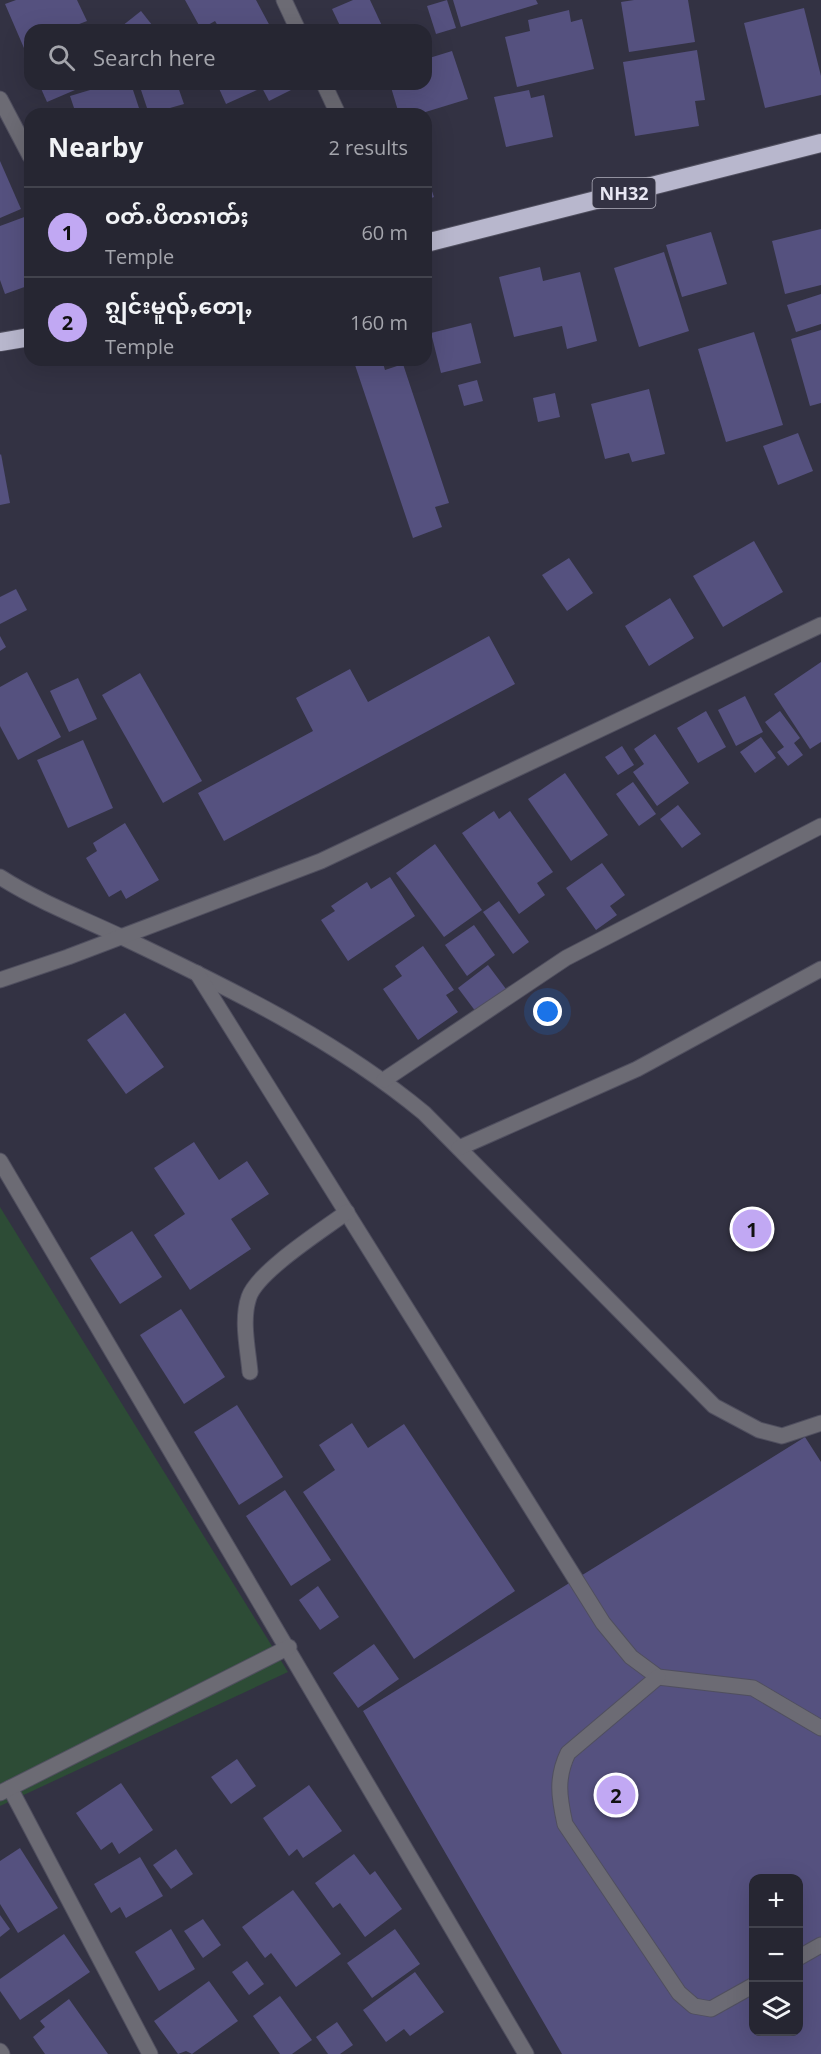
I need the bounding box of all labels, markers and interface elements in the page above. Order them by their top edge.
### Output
search box [24,24,432,90]
icon: search [45,41,78,74]
text: Search here [93,42,216,72]
text: Nearby [48,129,143,165]
text: 2 results [328,134,408,161]
road number: NH32 [592,178,656,208]
text: ဝတ်ႉပိတၵၢတ်ႈ [105,200,249,230]
text: 1 [62,219,73,246]
text: 60 m [361,219,408,246]
text: Temple [105,243,174,270]
text: ၵျွင်းမူၺ်ႇတေႃႇ [105,290,253,320]
text: 2 [62,309,73,336]
text: 160 m [350,309,408,336]
text: Temple [105,333,174,360]
your location [533,997,562,1026]
pin: 1 [732,1206,771,1252]
pin: 2 [596,1772,636,1818]
map controls [749,1874,803,2036]
button: + [749,1874,803,1928]
button: − [749,1928,803,1982]
button: layers [749,1982,803,2036]

